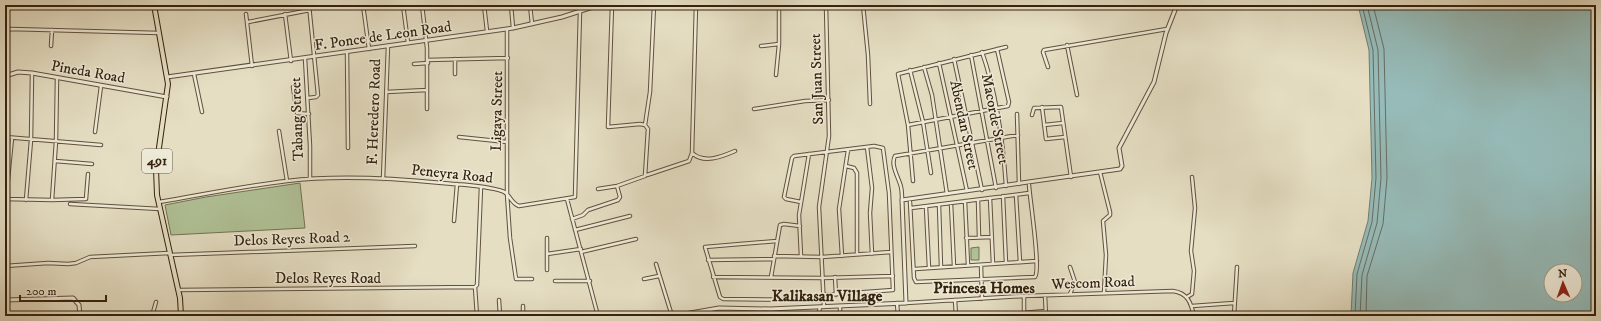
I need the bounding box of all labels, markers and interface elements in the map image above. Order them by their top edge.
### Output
street label: F. Ponce de Leon Road [313,17,453,55]
street label: San Juan Street [806,33,828,125]
street label: Pineda Road [50,56,127,88]
street label: F. Heredero Road [363,58,385,166]
street label: Ligaya Street [487,70,507,151]
street label: Macorde Street [977,72,1013,166]
street label: Tabang Street [286,77,308,161]
street label: Abendan Street [945,79,983,172]
road number: 491 [142,149,172,173]
street label: Peneyra Road [410,160,494,188]
street label: Delos Reyes Road 2 [233,227,351,251]
north arrow [1543,263,1583,303]
text: N [1558,267,1567,281]
street label: Delos Reyes Road [275,269,382,288]
street label: Wescom Road [1050,272,1136,294]
scale bar [20,277,106,303]
district label: Princesa Homes [933,278,1035,298]
text: 200 m [26,284,56,299]
district label: Kalikasan Village [772,286,883,306]

